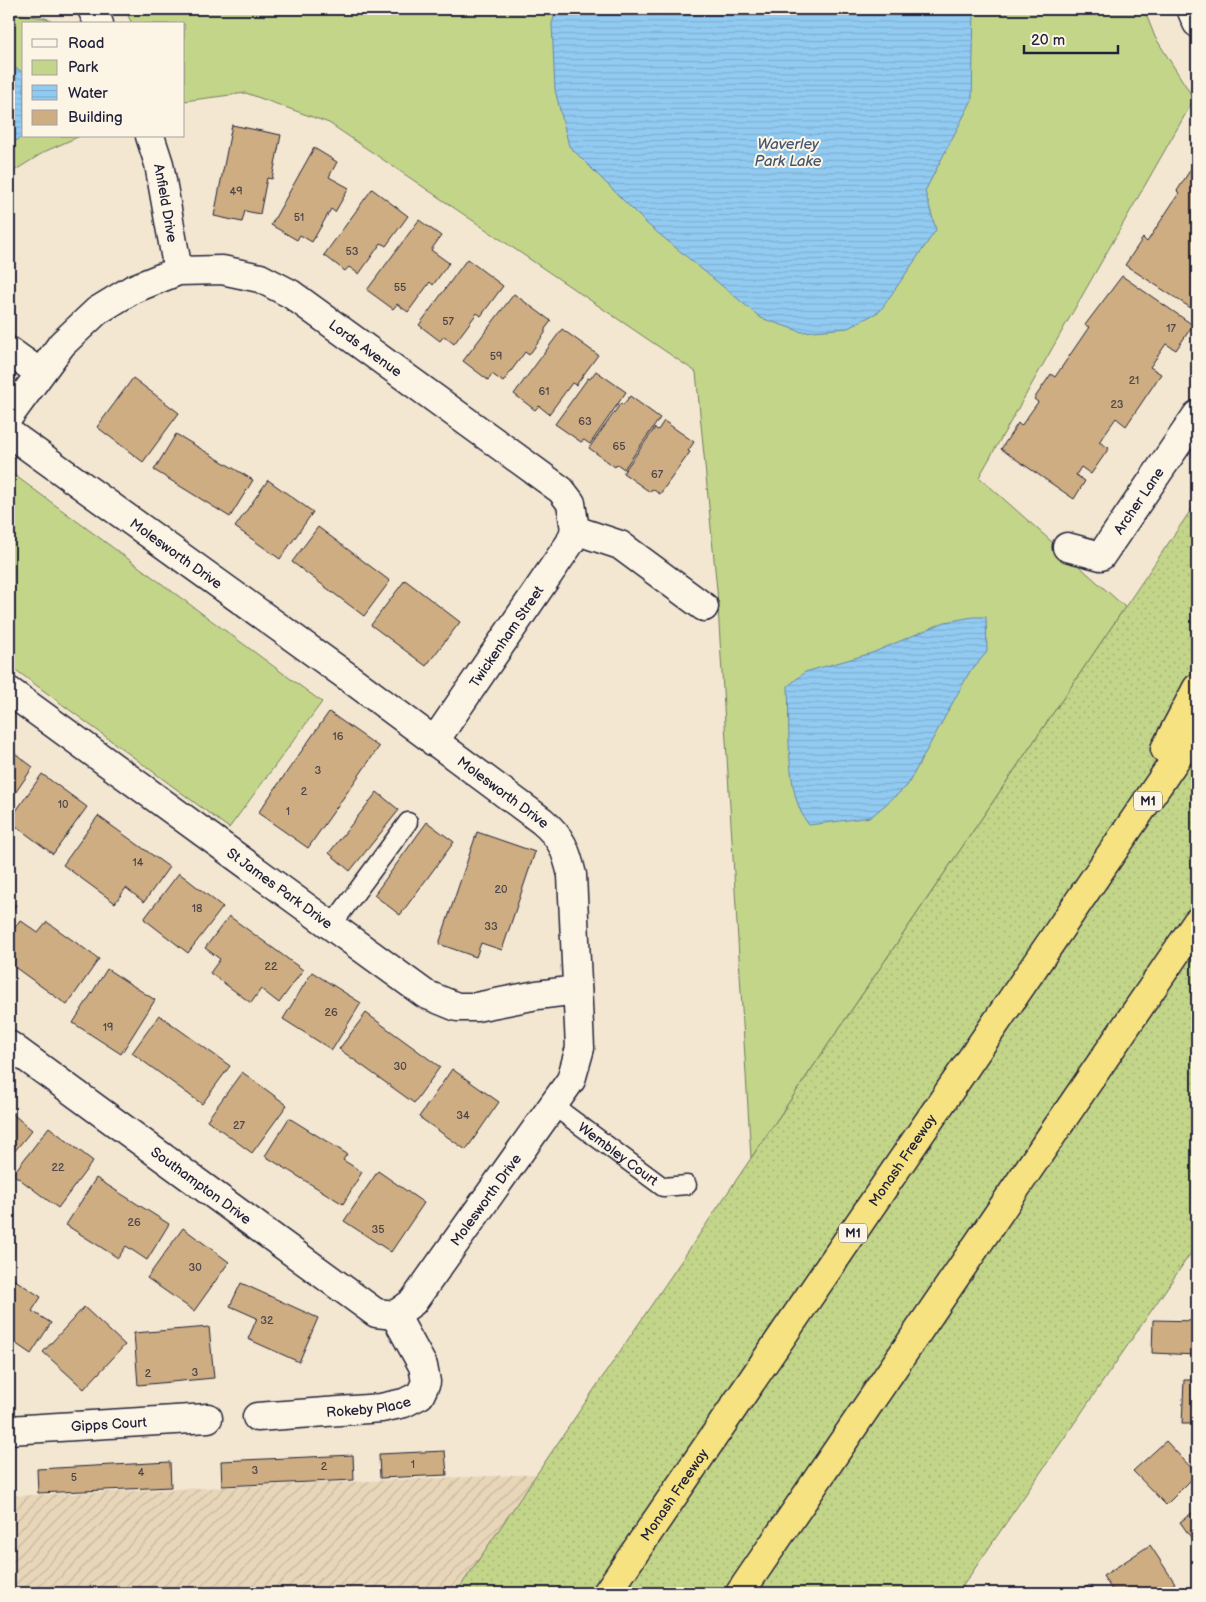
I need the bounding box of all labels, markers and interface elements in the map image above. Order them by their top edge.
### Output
legend [22,22,185,138]
scale bar [1024,22,1117,54]
text: 20 m [1031,31,1065,50]
text: Road [68,34,104,53]
text: Park [68,58,99,77]
text: Water [68,84,108,103]
text: Building [68,108,123,127]
water label: Waverley Park Lake [755,135,822,171]
street label: Anfield Drive [151,162,181,244]
house number: 49 [229,185,243,198]
house number: 51 [294,211,304,224]
house number: 53 [345,245,359,258]
house number: 55 [394,281,406,294]
house number: 57 [442,315,454,328]
street label: Lords Avenue [326,316,405,380]
house number: 17 [1166,322,1176,335]
house number: 59 [490,350,502,363]
house number: 21 [1129,374,1139,387]
house number: 61 [539,385,549,398]
house number: 23 [1110,398,1124,411]
house number: 63 [578,415,592,428]
house number: 65 [612,440,626,453]
street label: Archer Lane [1110,464,1167,538]
house number: 67 [651,468,664,481]
street label: Molesworth Drive [127,514,226,592]
street label: Twickenham Street [466,582,547,690]
house number: 16 [333,730,344,743]
street label: Molesworth Drive [454,753,553,832]
house number: 3 [315,764,322,777]
house number: 2 [301,785,308,798]
road number: M1 [1134,791,1162,810]
house number: 10 [58,798,69,811]
house number: 1 [286,805,290,818]
street label: St James Park Drive [224,844,336,932]
house number: 14 [133,856,144,869]
house number: 20 [495,883,508,896]
house number: 18 [192,902,202,915]
house number: 33 [484,920,498,933]
house number: 22 [265,960,278,973]
house number: 26 [324,1006,338,1019]
house number: 19 [103,1021,113,1034]
house number: 30 [393,1060,407,1073]
house number: 34 [456,1109,470,1122]
street label: Monash Freeway [865,1110,940,1209]
street label: Wembley Court [575,1118,662,1189]
house number: 27 [233,1119,246,1132]
street label: Southampton Drive [148,1143,255,1228]
street label: Molesworth Drive [447,1151,525,1249]
house number: 22 [52,1161,65,1174]
house number: 26 [127,1216,141,1229]
house number: 35 [371,1223,385,1236]
road number: M1 [839,1224,867,1242]
house number: 30 [188,1261,202,1274]
house number: 32 [260,1314,274,1327]
house number: 3 [192,1366,199,1379]
house number: 2 [145,1367,152,1380]
street label: Rokeby Place [326,1392,414,1420]
street label: Gipps Court [70,1413,148,1435]
street label: Monash Freeway [637,1445,712,1544]
house number: 1 [411,1458,415,1471]
house number: 2 [321,1460,328,1473]
house number: 3 [252,1464,259,1477]
house number: 4 [138,1466,145,1479]
house number: 5 [71,1471,77,1484]

